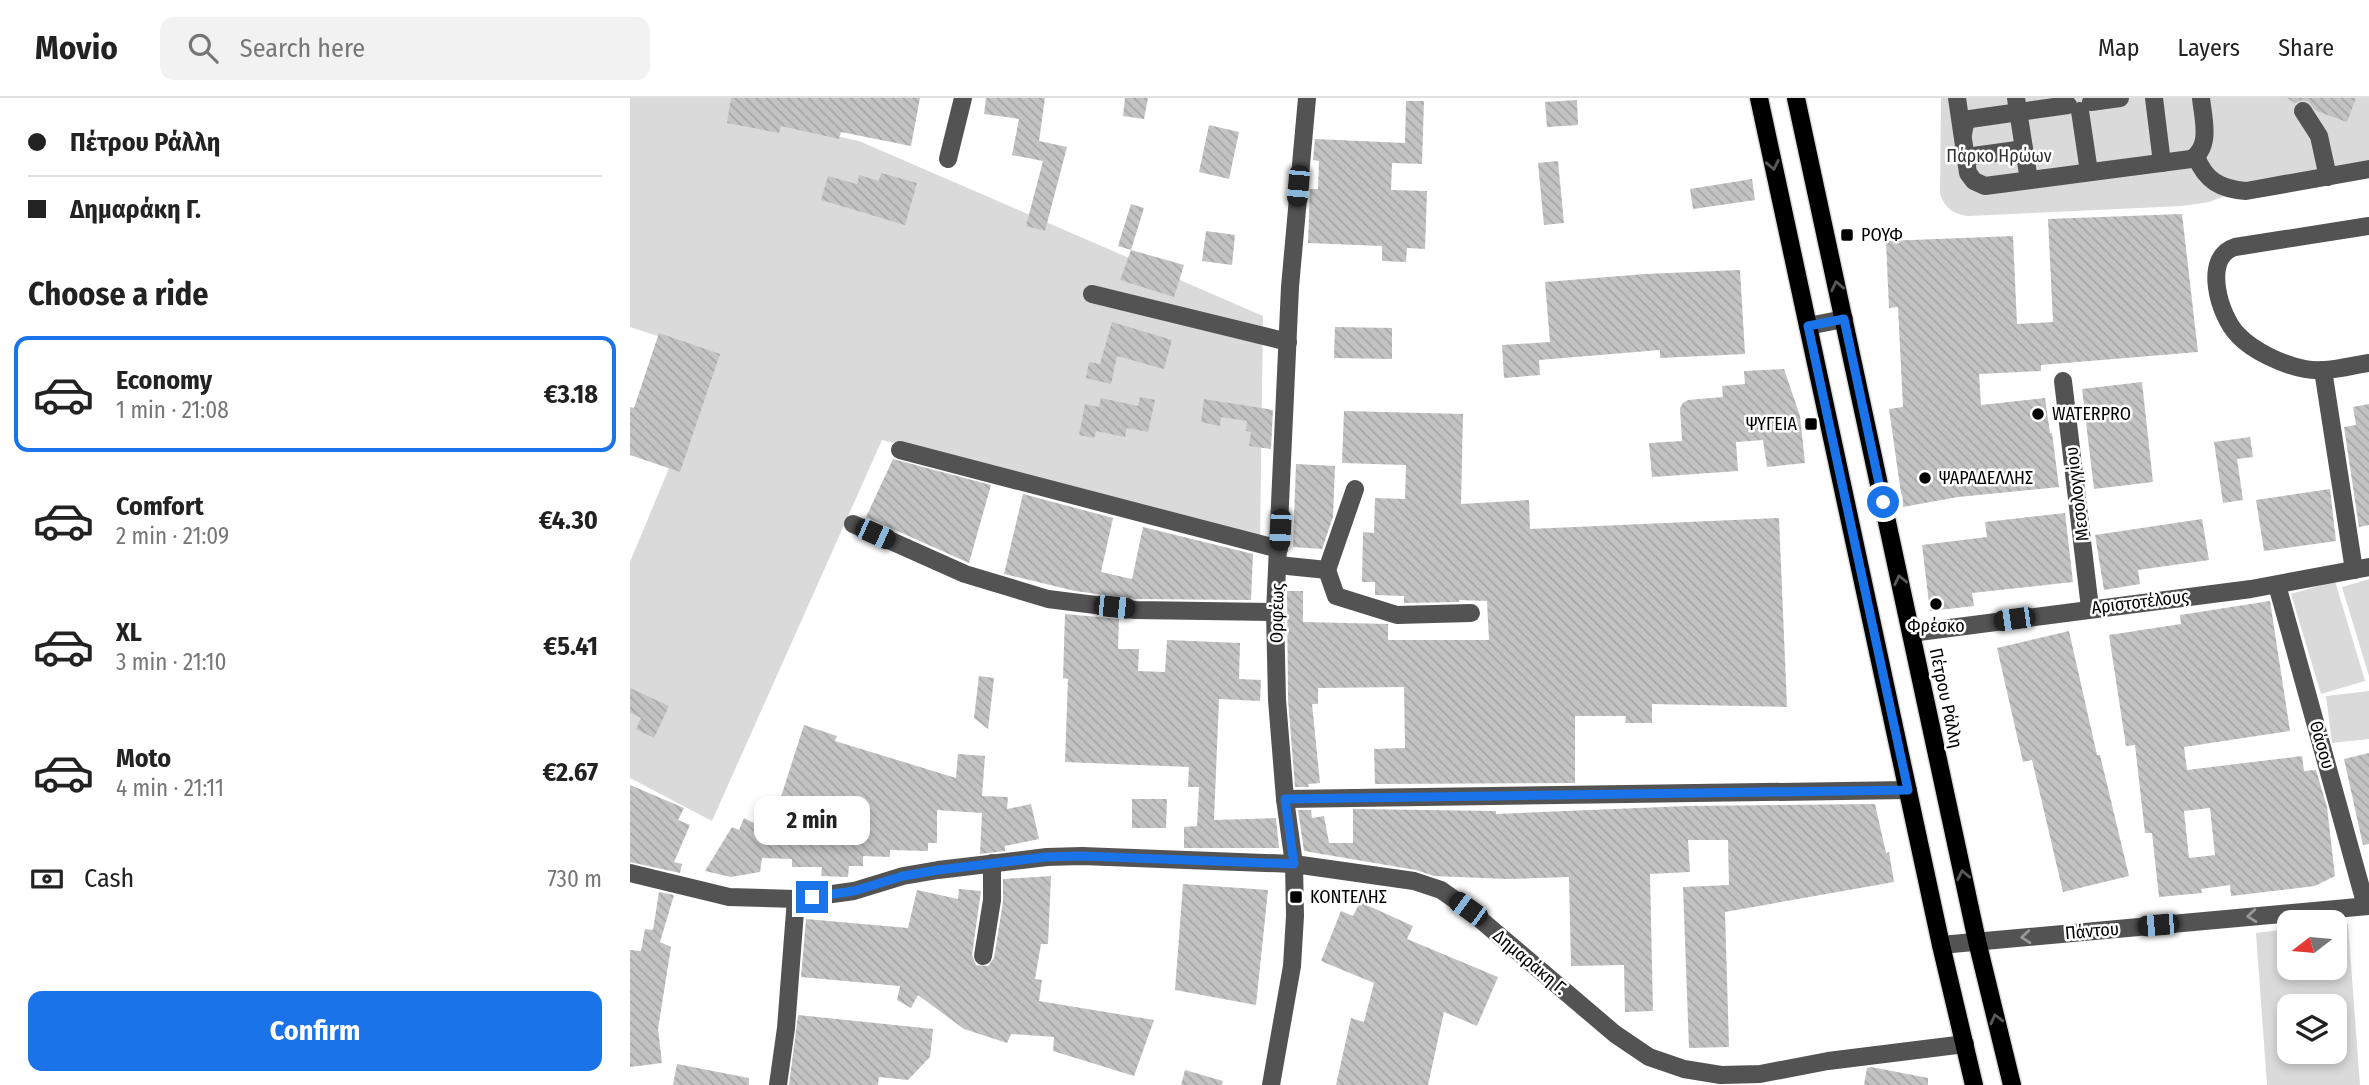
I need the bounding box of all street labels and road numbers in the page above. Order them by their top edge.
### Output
street label: Μεσολογγίου [2060,446,2094,542]
street label: Ορφέως [1265,582,1289,643]
street label: Αριστοτέλους [2090,585,2190,619]
street label: Πέτρου Ράλλη [1925,646,1967,750]
street label: Θάσου [2305,718,2339,772]
street label: Πάντου [2064,918,2120,944]
street label: Δημαράκη Γ. [1489,925,1572,999]

